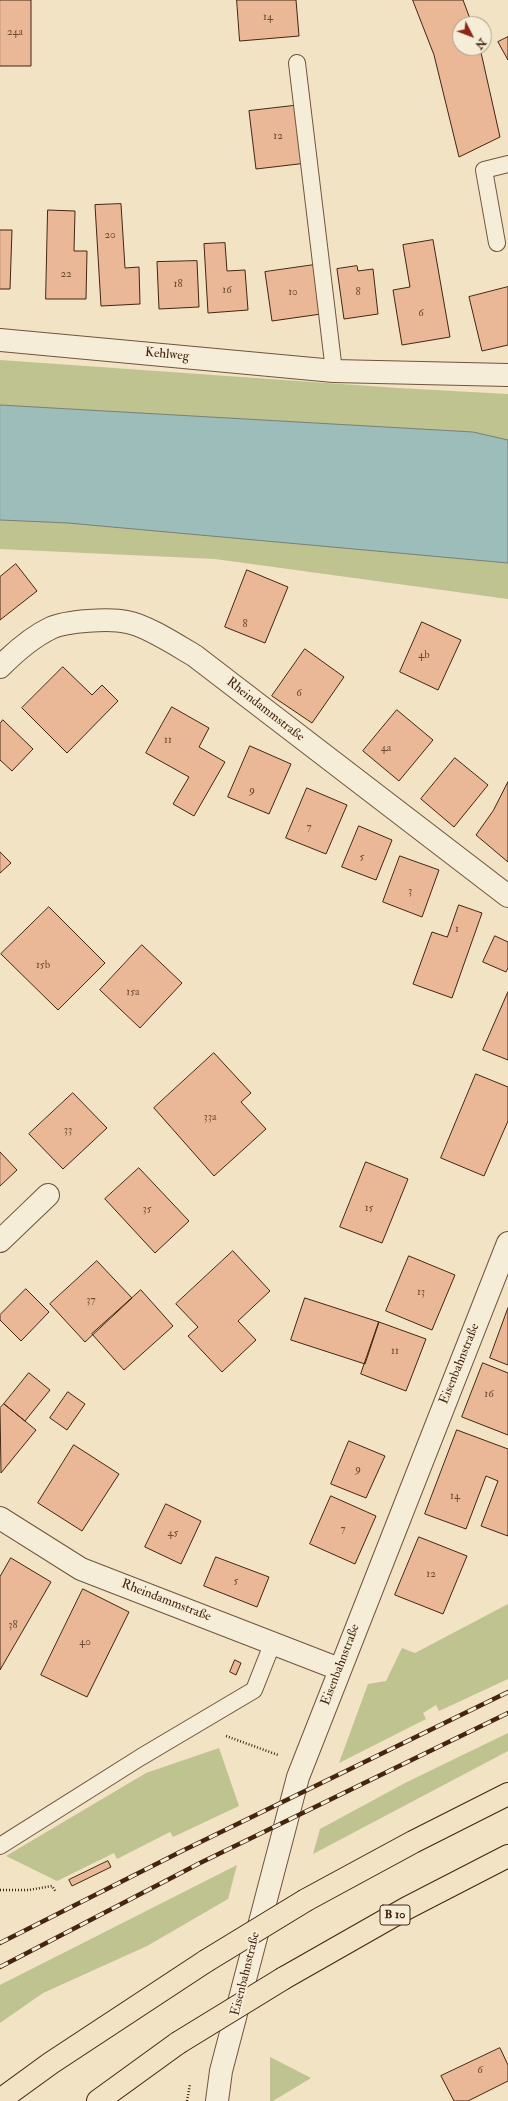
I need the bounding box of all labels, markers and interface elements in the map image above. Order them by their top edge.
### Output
house number: 14 [263,11,273,25]
north arrow [452,16,492,56]
house number: 24a [7,26,23,40]
text: N [472,36,489,52]
house number: 12 [273,130,283,144]
house number: 20 [104,229,116,243]
house number: 22 [60,268,72,282]
house number: 18 [173,278,183,292]
house number: 16 [222,284,232,298]
house number: 10 [288,286,298,300]
house number: 8 [355,286,361,300]
house number: 6 [418,307,424,321]
street label: Kehlweg [144,345,190,365]
house number: 8 [242,618,248,632]
house number: 4b [418,649,430,663]
street label: Rheindammstraße [223,675,307,745]
house number: 6 [296,687,302,701]
house number: 11 [164,734,172,748]
house number: 4a [381,742,391,756]
house number: 9 [249,784,255,798]
house number: 7 [306,821,312,835]
house number: 5 [360,851,364,865]
house number: 3 [408,885,412,899]
house number: 1 [455,923,459,937]
house number: 15b [36,959,50,973]
house number: 15a [126,986,140,1000]
house number: 33a [204,1111,216,1125]
house number: 33 [64,1124,72,1138]
house number: 15 [365,1202,373,1216]
house number: 35 [142,1203,152,1217]
house number: 13 [417,1286,425,1300]
house number: 37 [86,1294,96,1308]
street label: Eisenbahnstraße [437,1321,483,1407]
house number: 11 [391,1345,399,1359]
house number: 16 [484,1388,494,1402]
house number: 9 [355,1463,361,1477]
house number: 14 [450,1490,460,1504]
house number: 7 [340,1523,346,1537]
house number: 45 [168,1527,178,1541]
house number: 12 [426,1568,436,1582]
house number: 5 [234,1575,238,1589]
street label: Rheindammstraße [119,1577,213,1625]
house number: 38 [8,1619,18,1633]
street label: Eisenbahnstraße [318,1622,364,1708]
house number: 40 [79,1636,91,1650]
road number: B 10 [380,1905,410,1925]
street label: Eisenbahnstraße [228,1930,264,2018]
house number: 6 [477,2064,483,2078]

